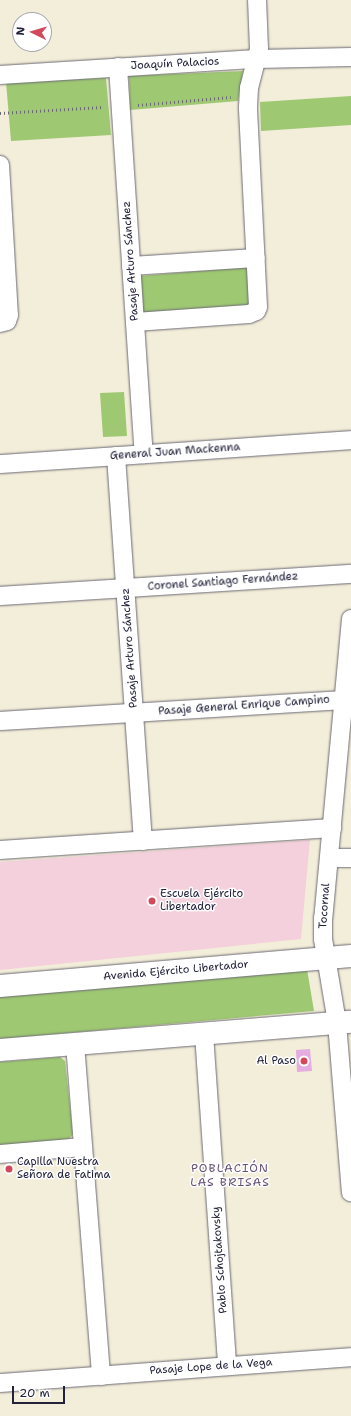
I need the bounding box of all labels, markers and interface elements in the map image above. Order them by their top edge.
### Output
north arrow [12,12,52,52]
text: N [13,26,28,36]
street label: Joaquín Palacios [130,55,220,73]
street label: Pasaje Arturo Sánchez [120,200,142,322]
street label: General Juan Mackenna [109,441,241,463]
street label: Coronel Santiago Fernández [147,570,299,594]
street label: Pasaje Arturo Sánchez [119,587,141,709]
street label: Pasaje General Enrique Campino [158,693,330,719]
street label: Tocornal [317,883,333,929]
place label: Escuela Ejército Libertador [160,888,243,914]
marker: Escuela Ejército Libertador [147,896,157,906]
street label: Avenida Ejército Libertador [103,958,249,984]
place label: Al Paso [256,1054,296,1068]
marker: Al Paso [299,1056,309,1066]
place label: Capilla Nuestra Señora de Fatima [17,1156,110,1182]
district label: POBLACIÓN LAS BRISAS [190,1162,270,1190]
marker: Capilla Nuestra Señora de Fatima [4,1164,14,1174]
street label: Pablo Schojtakovsky [210,1206,230,1314]
street label: Pasaje Lope de la Vega [149,1356,273,1378]
scale bar [14,1378,67,1404]
text: 20 m [19,1385,50,1401]

